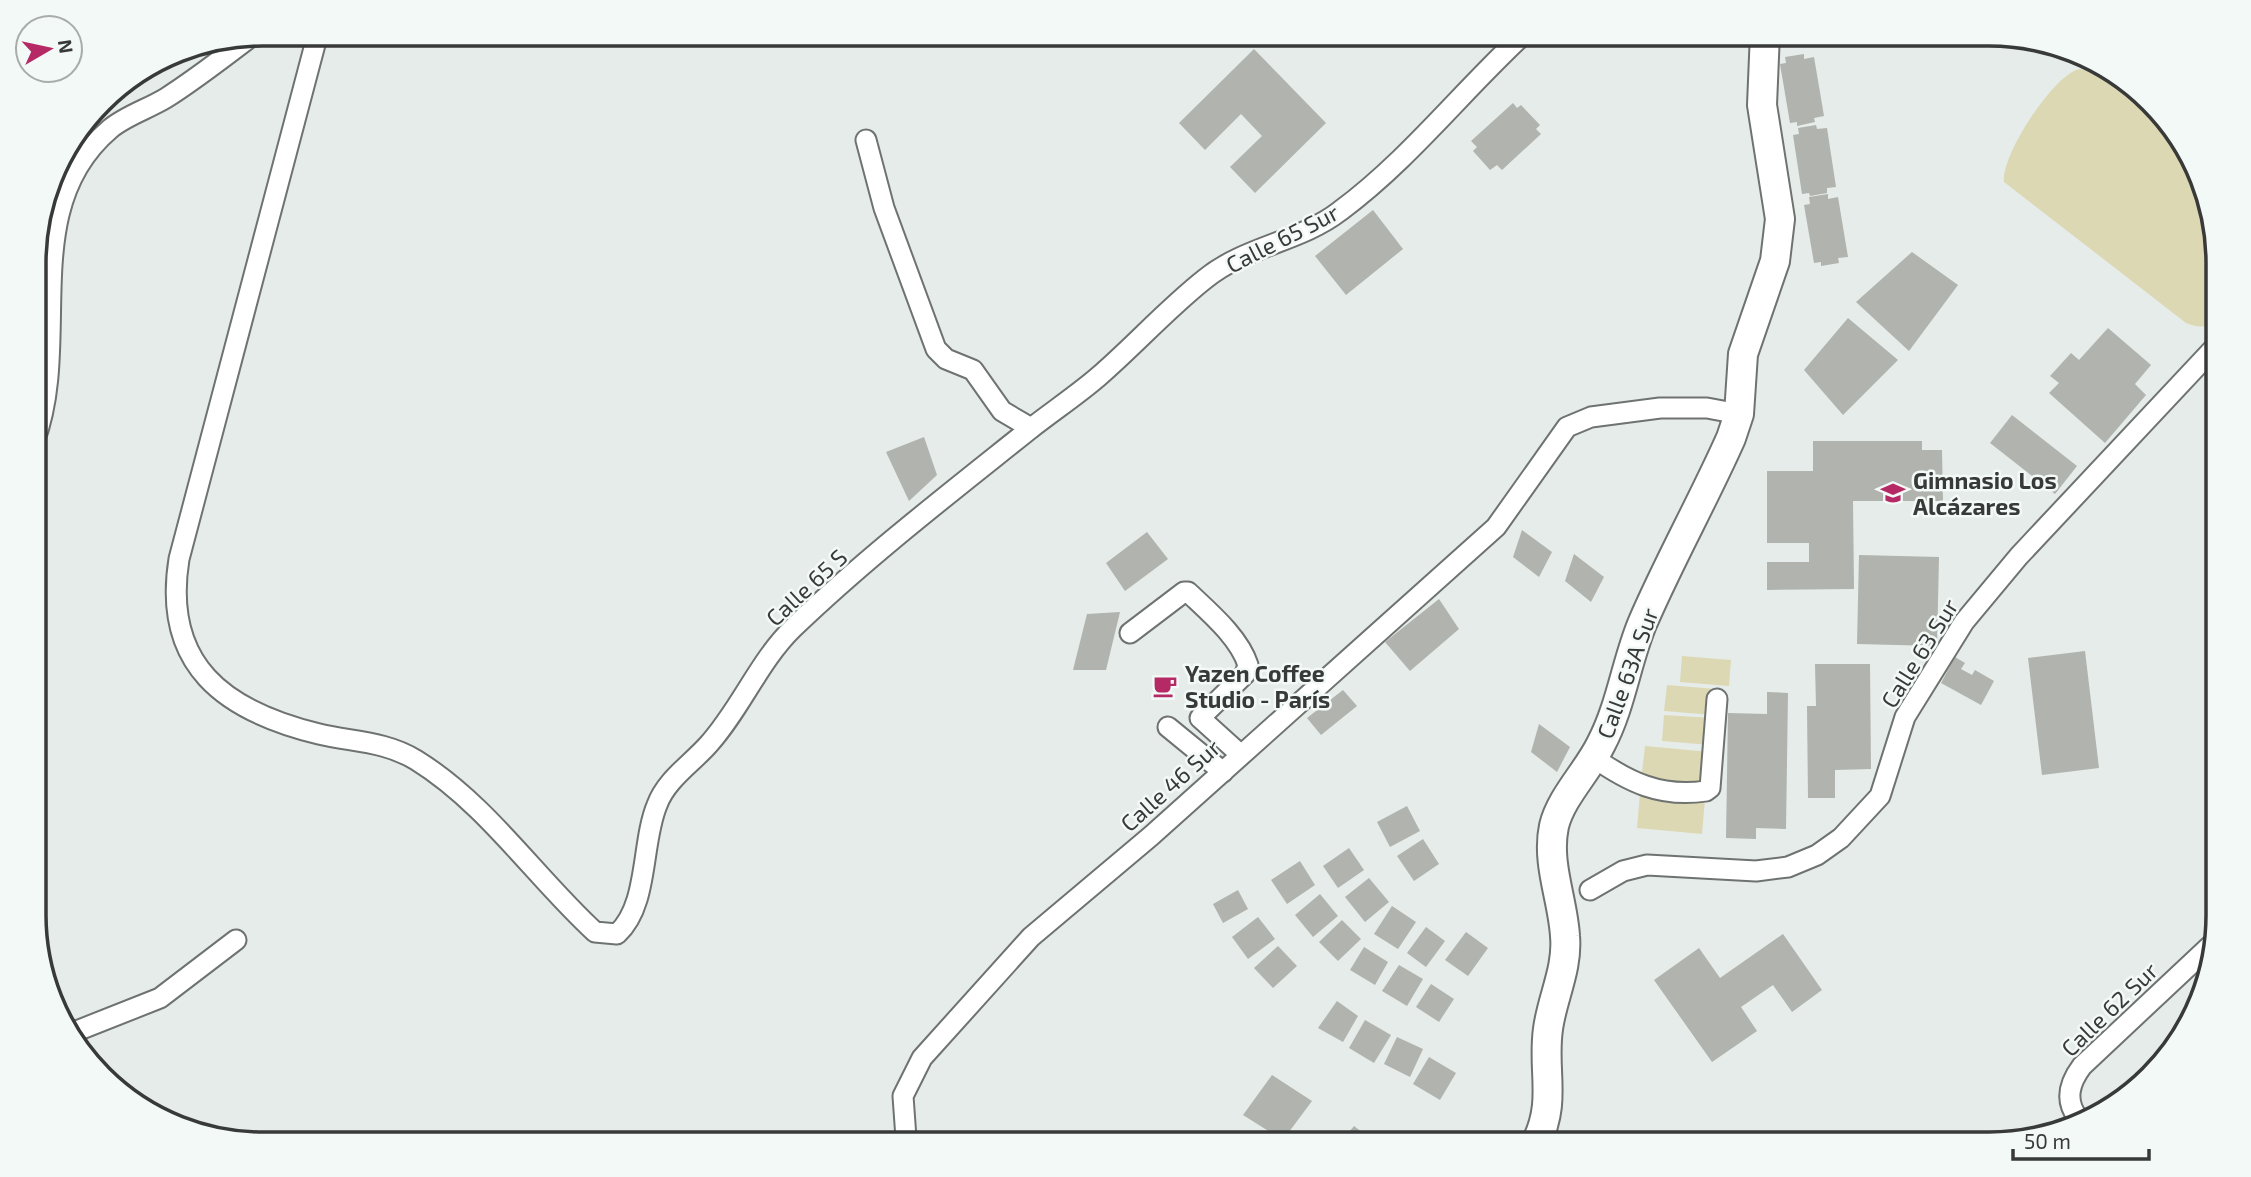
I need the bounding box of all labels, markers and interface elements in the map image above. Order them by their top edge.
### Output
north arrow [14,14,84,84]
text: N [54,38,79,55]
street label: Calle 65 Sur [1221,198,1343,278]
place label: Gimnasio Los Alcázares [1913,466,2057,520]
school or university icon: Gimnasio Los Alcázares [1879,479,1907,507]
street label: Calle 65 S [760,543,852,631]
street label: Calle 63 Sur [1874,593,1964,713]
street label: Calle 63A Sur [1590,604,1664,742]
place label: Yazen Coffee Studio - París [1185,659,1330,713]
cafe icon: Yazen Coffee Studio - París [1151,672,1179,700]
street label: Calle 46 Sur [1114,733,1226,837]
street label: Calle 62 Sur [2055,956,2163,1062]
scale bar [2013,1118,2150,1162]
text: 50 m [2024,1128,2071,1153]

